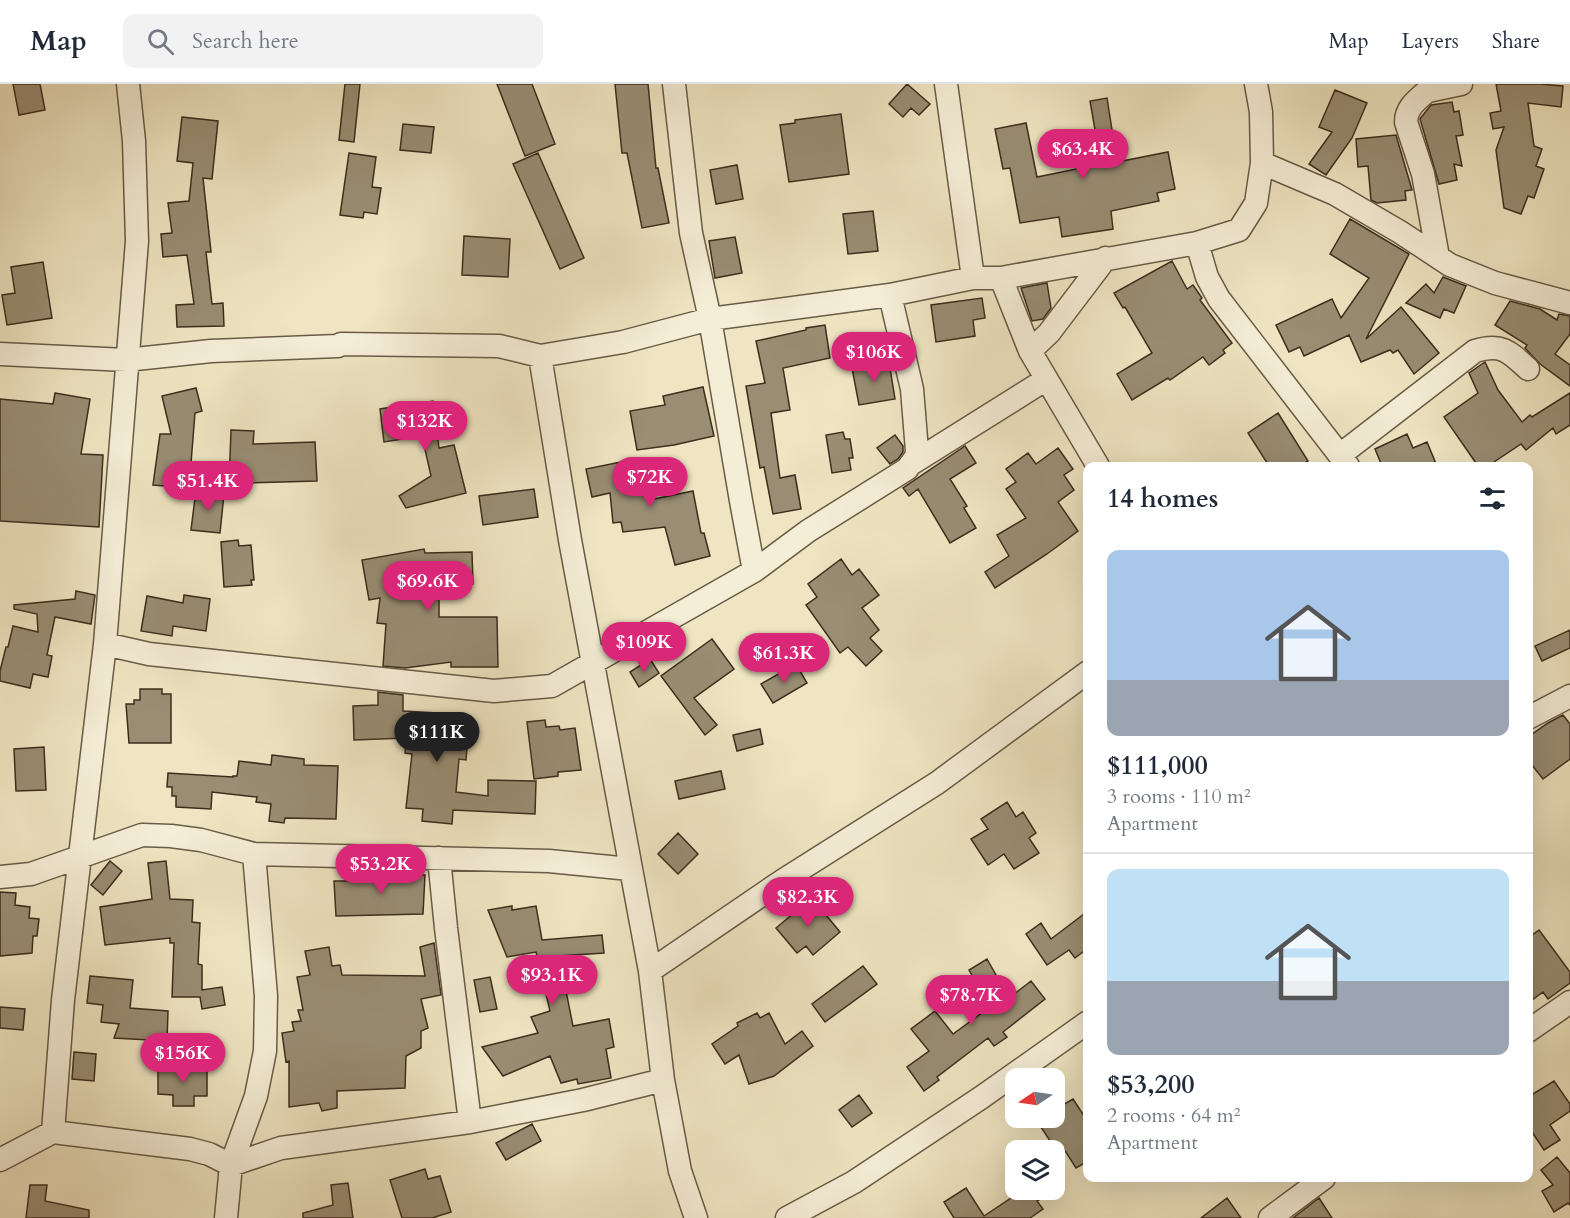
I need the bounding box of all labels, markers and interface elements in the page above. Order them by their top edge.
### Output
search box [123,14,543,68]
text: Map [30,22,87,60]
icon: search [144,25,177,58]
text: Search here [192,26,299,56]
text: Map [1329,27,1369,56]
text: Layers [1402,27,1459,56]
text: Share [1492,27,1540,56]
pin: $63.4K [1034,129,1132,180]
text: $63.4K [1052,135,1114,162]
pin: $106K [832,332,916,383]
text: $106K [845,338,903,365]
pin: $132K [383,401,467,452]
text: $132K [396,407,454,434]
pin: $72K [614,457,686,508]
pin: $51.4K [159,461,257,512]
text: $72K [627,463,673,490]
text: $51.4K [177,467,239,494]
text: 14 homes [1107,481,1218,516]
icon: filters [1476,482,1509,515]
pin: $69.6K [379,561,477,612]
text: $69.6K [397,567,459,594]
icon: home [1254,589,1362,697]
pin: $109K [602,622,686,673]
text: $109K [615,628,673,655]
pin: $61.3K [735,633,833,684]
text: $61.3K [753,639,815,666]
pin: $111K [395,712,479,763]
text: $111K [408,718,466,745]
text: $111,000 [1107,748,1208,783]
text: 3 rooms · 110 m² [1107,783,1251,810]
text: Apartment [1107,810,1198,837]
pin: $53.2K [332,844,430,895]
text: $53.2K [350,850,412,877]
pin: $82.3K [759,877,857,928]
text: $82.3K [777,883,839,910]
icon: home [1254,908,1362,1016]
pin: $93.1K [503,955,601,1006]
text: $93.1K [521,961,583,988]
pin: $78.7K [922,975,1020,1026]
text: $78.7K [940,981,1002,1008]
pin: $156K [141,1033,225,1084]
text: $156K [154,1039,212,1066]
text: $53,200 [1107,1067,1195,1102]
north arrow [1005,1068,1065,1128]
map controls [1005,1068,1065,1200]
text: 2 rooms · 64 m² [1107,1102,1240,1129]
text: Apartment [1107,1129,1198,1156]
button: layers [1005,1140,1065,1200]

